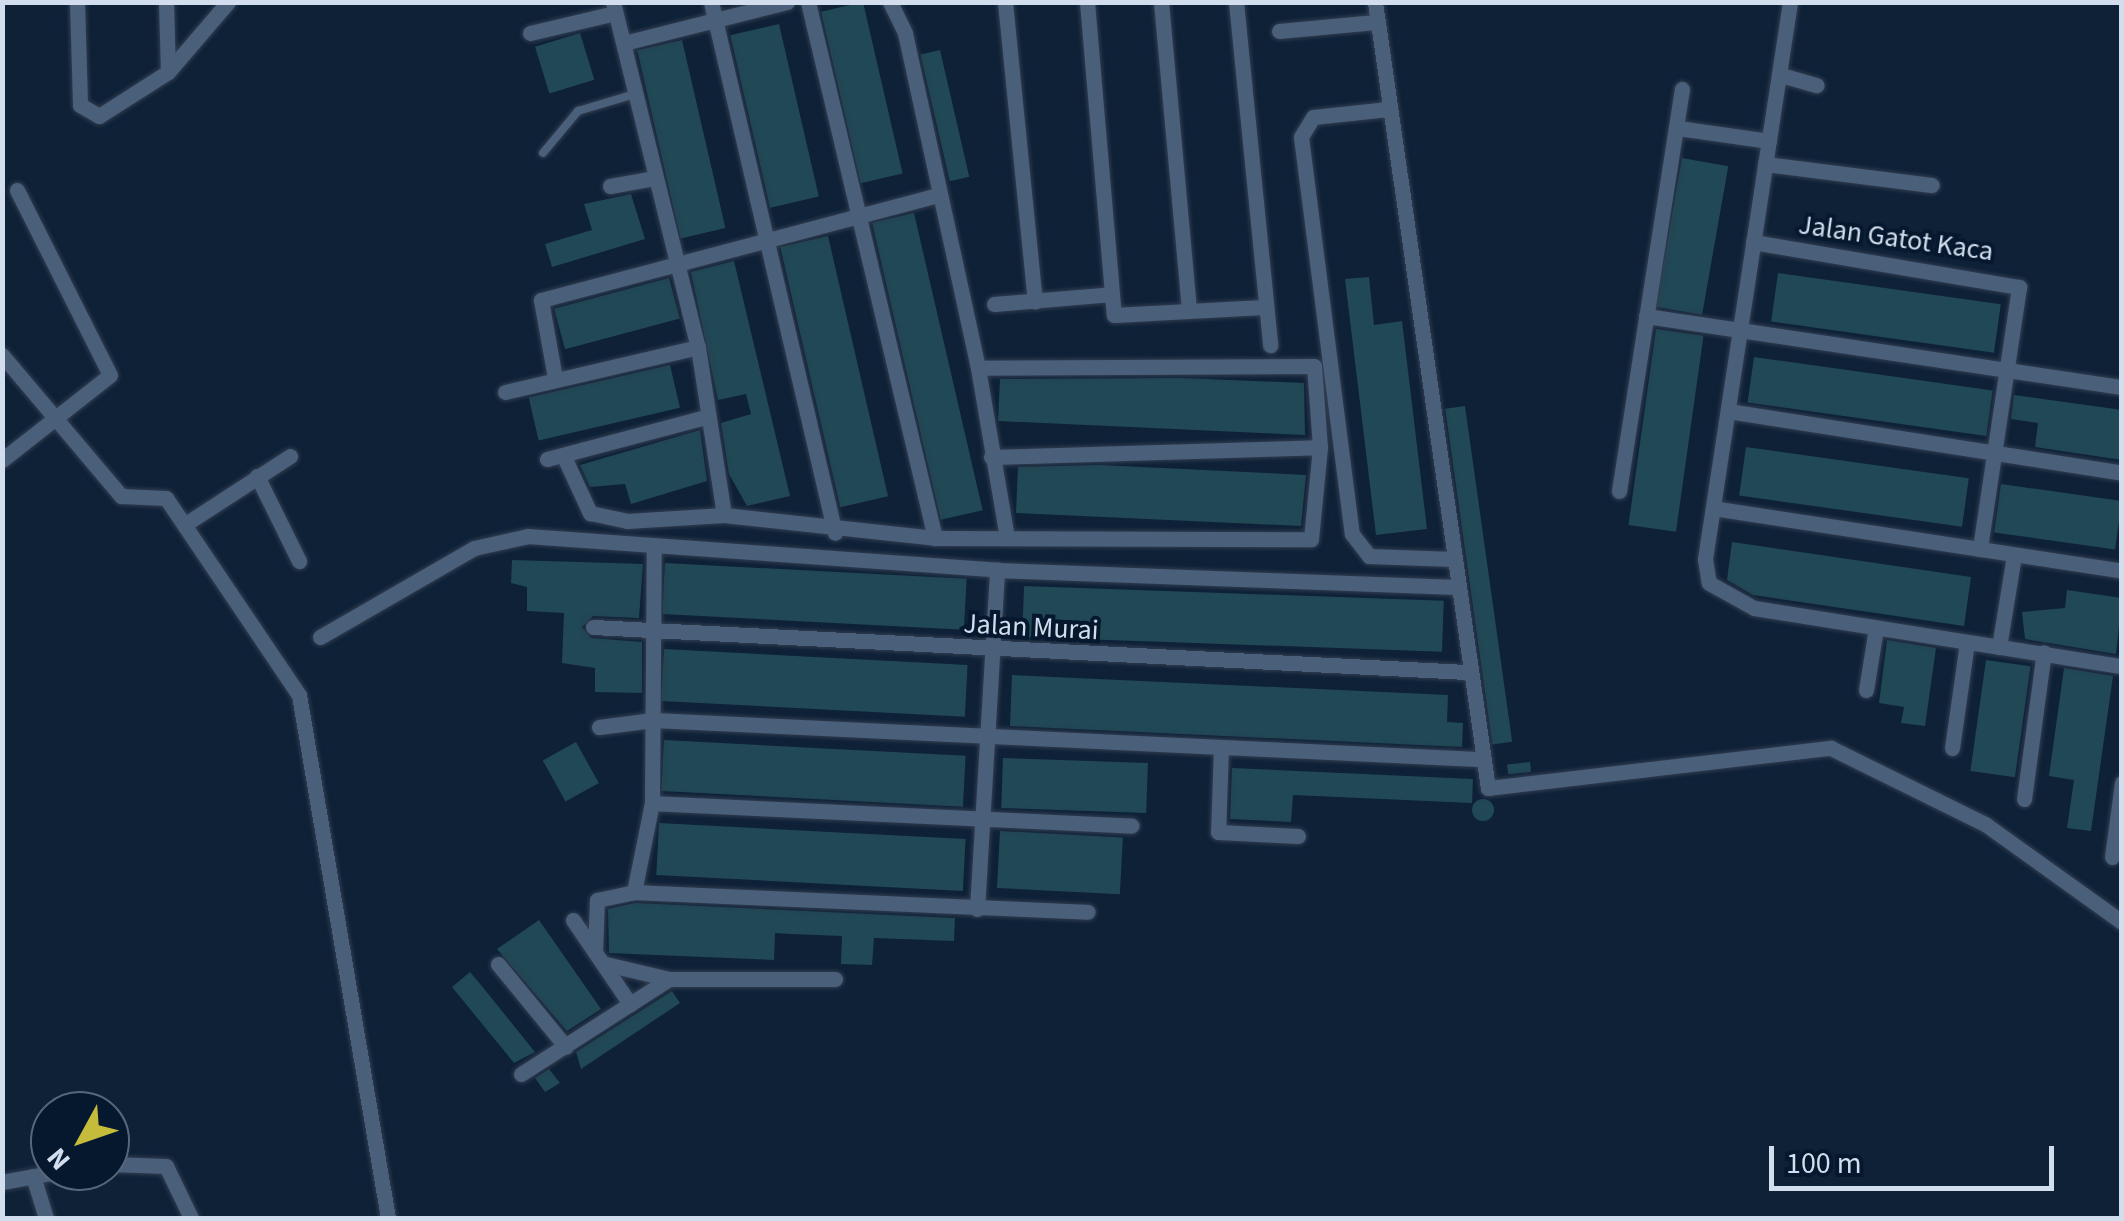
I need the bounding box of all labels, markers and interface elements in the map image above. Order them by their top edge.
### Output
street label: Jalan Gatot Kaca [1796,208,1996,268]
street label: Jalan Murai [963,607,1099,647]
north arrow [30,1091,130,1191]
scale bar [1774,1126,2059,1188]
text: N [37,1139,80,1179]
text: 100 m [1786,1142,1862,1185]

